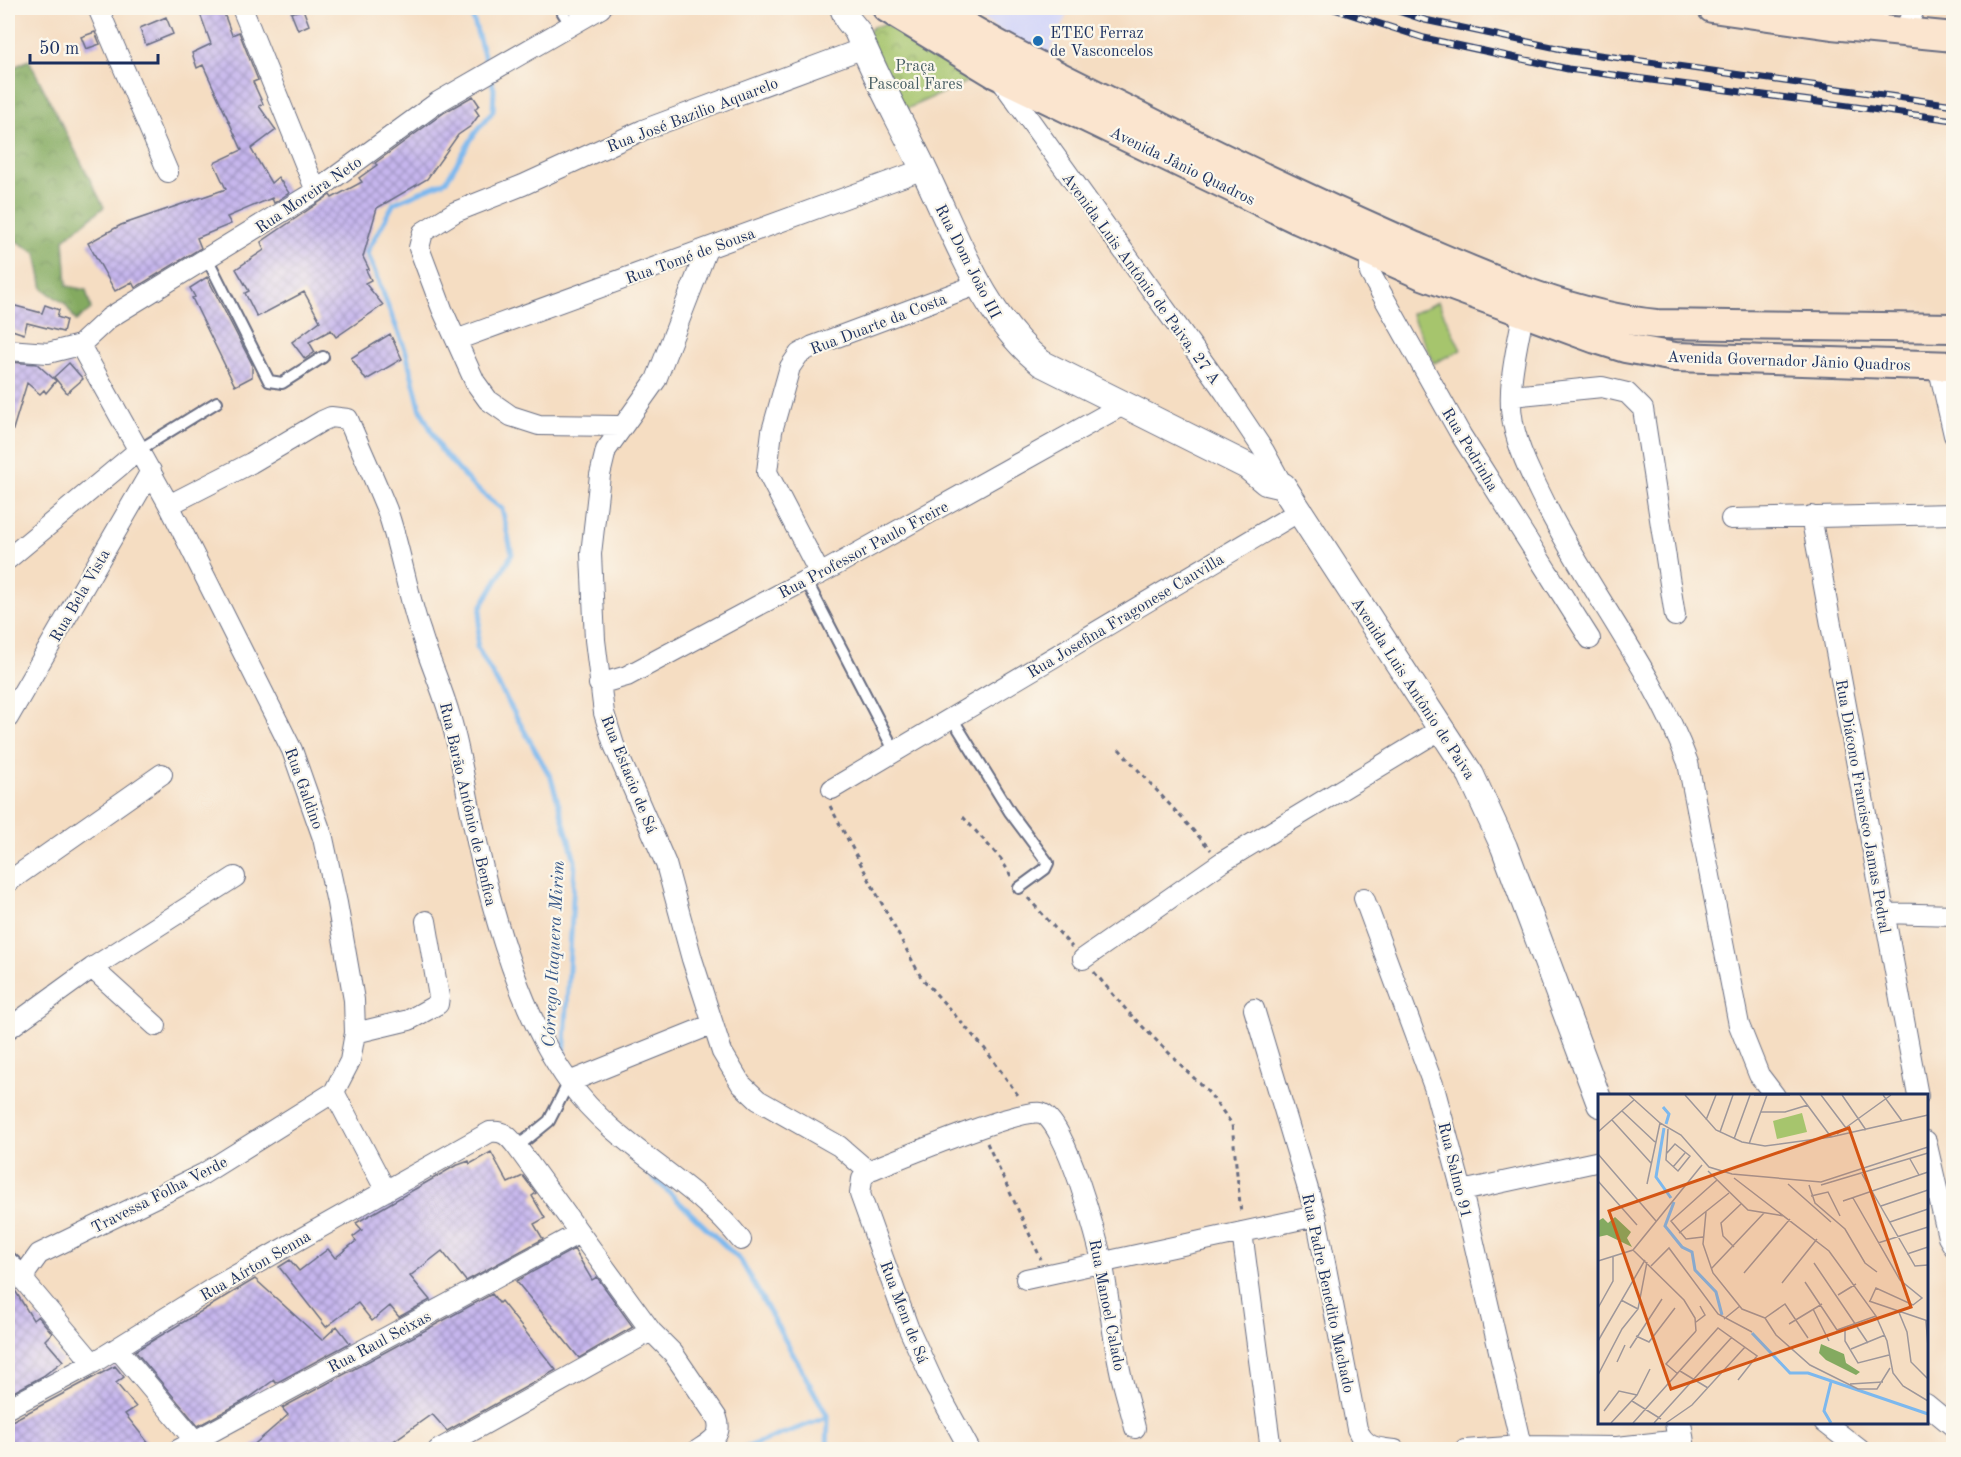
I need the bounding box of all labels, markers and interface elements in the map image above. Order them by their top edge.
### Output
place label: ETEC Ferraz de Vasconcelos [1050,26,1153,60]
scale bar [30,27,158,65]
marker: ETEC Ferraz de Vasconcelos [1031,34,1045,48]
text: 50 m [39,40,79,58]
park label: Praça Pascoal Fares [867,59,963,93]
street label: Rua José Bazilio Aquarelo [605,76,781,156]
street label: Avenida Jânio Quadros [1107,125,1257,209]
street label: Rua Moreira Neto [253,154,365,237]
street label: Avenida Luis Antônio de Paiva, 27 A [1058,170,1223,388]
street label: Rua Dom João III [932,202,1003,322]
street label: Rua Tomé de Sousa [624,226,758,288]
street label: Rua Duarte da Costa [808,291,949,358]
street label: Avenida Governador Jânio Quadros [1667,350,1911,374]
street label: Rua Pedrinha [1438,406,1500,495]
street label: Rua Professor Paulo Freire [776,499,951,602]
street label: Rua Bela Vista [48,547,114,645]
street label: Rua Josefina Fragonese Cauvilla [1025,552,1227,682]
street label: Avenida Luis Antônio de Paiva [1348,595,1477,783]
street label: Rua Diácono Francisco Jamas Pedral [1832,678,1892,935]
street label: Rua Barão Antônio de Benfica [436,701,498,908]
street label: Rua Estacio de Sá [597,714,659,836]
street label: Rua Galdino [281,746,325,832]
water label: Córrego Itaquera Mirim [540,860,568,1048]
inset map [1598,1094,1928,1424]
street label: Rua Salmo 91 [1434,1121,1474,1220]
street label: Travessa Folha Verde [89,1155,230,1237]
street label: Rua Padre Benedito Machado [1298,1192,1356,1395]
street label: Rua Aírton Senna [198,1229,314,1305]
street label: Rua Manoel Calado [1085,1238,1127,1373]
street label: Rua Mem de Sá [876,1259,930,1366]
street label: Rua Raul Seixas [326,1309,434,1377]

